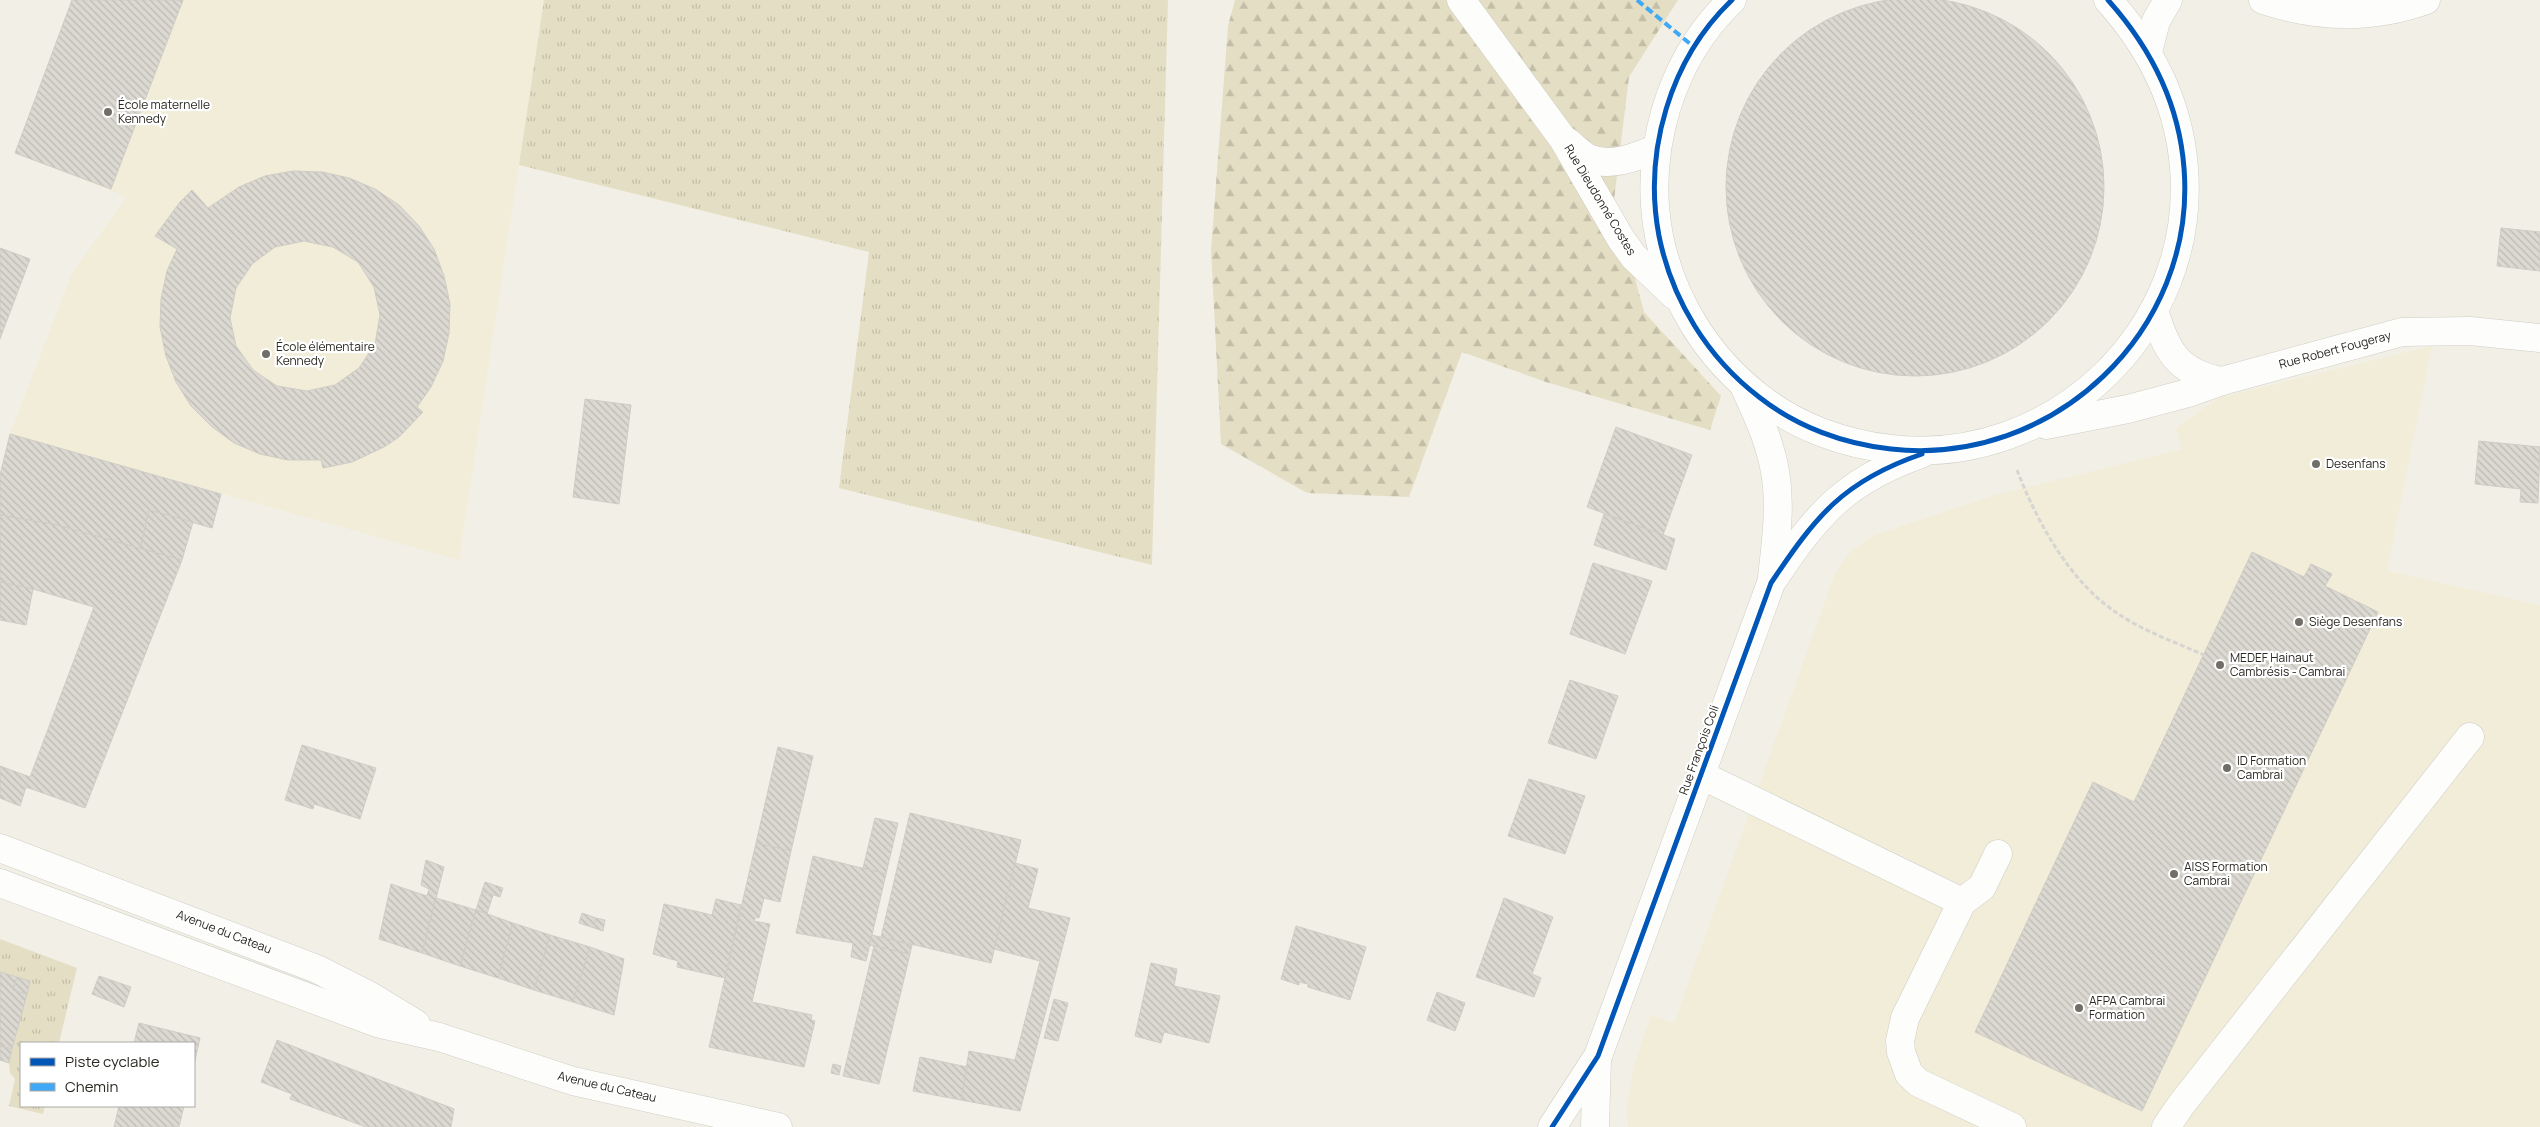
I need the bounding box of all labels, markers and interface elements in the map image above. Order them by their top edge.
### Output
place label: École maternelle Kennedy [118,96,210,127]
marker: École maternelle Kennedy [102,106,114,118]
street label: Rue Dieudonné Costes [1560,141,1640,258]
street label: Rue Robert Fougeray [2277,326,2393,373]
place label: École élémentaire Kennedy [276,338,375,369]
marker: École élémentaire Kennedy [260,348,272,360]
place label: Desenfans [2326,455,2386,472]
marker: Desenfans [2310,458,2322,470]
place label: Siège Desenfans [2309,613,2402,630]
marker: Siège Desenfans [2293,616,2305,628]
place label: MEDEF Hainaut Cambrésis - Cambrai [2230,649,2345,680]
marker: MEDEF Hainaut Cambrésis - Cambrai [2214,659,2226,671]
street label: Rue François Coli [1674,703,1723,797]
place label: ID Formation Cambrai [2237,752,2306,783]
marker: ID Formation Cambrai [2221,762,2233,774]
place label: AISS Formation Cambrai [2184,858,2268,889]
marker: AISS Formation Cambrai [2168,868,2180,880]
street label: Avenue du Cateau [174,906,274,958]
place label: AFPA Cambrai Formation [2089,992,2165,1023]
marker: AFPA Cambrai Formation [2073,1002,2085,1014]
legend [20,1042,195,1107]
text: Piste cyclable [65,1051,160,1072]
street label: Avenue du Cateau [556,1067,658,1106]
text: Chemin [65,1076,118,1097]

